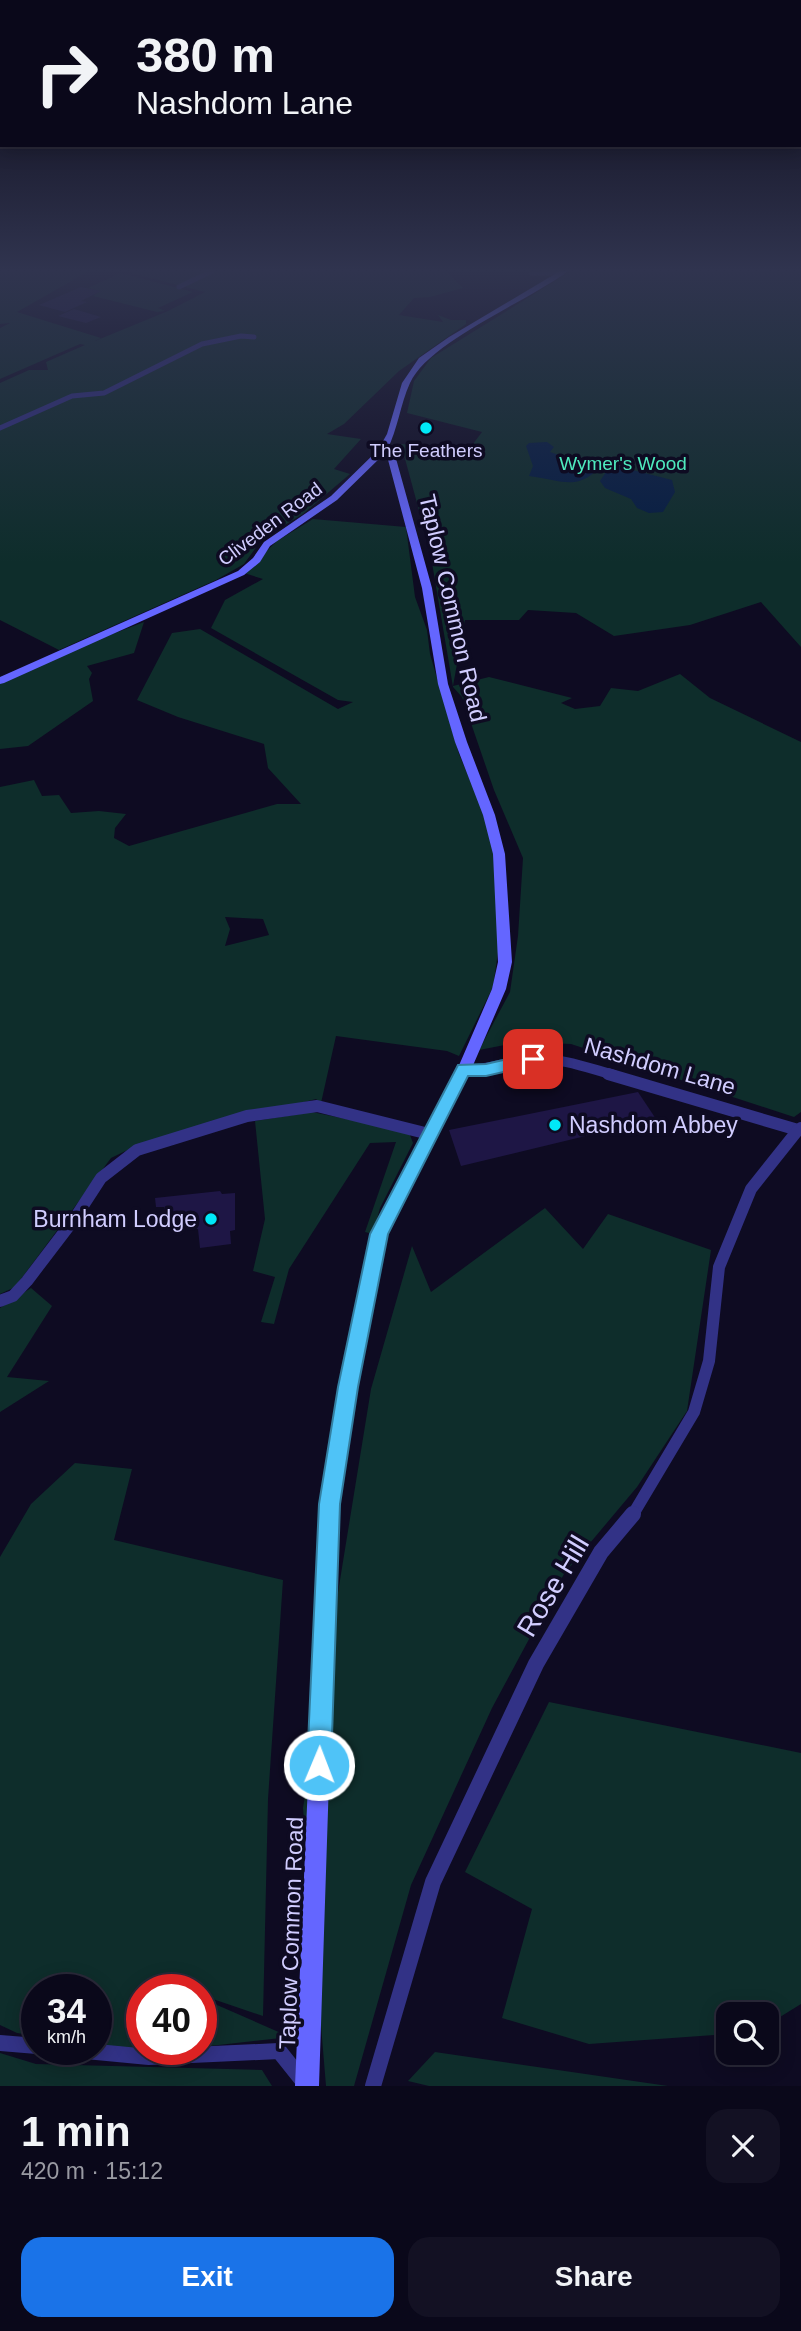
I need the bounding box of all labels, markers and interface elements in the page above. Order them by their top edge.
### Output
icon: right [21,28,112,119]
text: 380 m [136,28,275,82]
text: Nashdom Lane [136,85,353,121]
marker: The Feathers [418,420,434,436]
place label: The Feathers [370,440,483,461]
park label: Wymer's Wood [559,453,687,474]
street label: Cliveden Road [214,478,326,570]
street label: Taplow Common Road [414,492,492,724]
pin [503,1029,563,1089]
street label: Nashdom Lane [581,1032,739,1100]
icon: arrive [514,1040,552,1078]
place label: Nashdom Abbey [569,1112,738,1138]
marker: Nashdom Abbey [547,1117,563,1133]
place label: Burnham Lodge [33,1206,197,1232]
marker: Burnham Lodge [203,1211,219,1227]
street label: Rose Hill [511,1530,595,1642]
position arrow [282,1728,356,1802]
street label: Taplow Common Road [274,1816,308,2050]
speed limit sign: 40 [126,1974,217,2065]
text: 34 [47,1991,86,2030]
map controls [716,2002,779,2065]
button: search [716,2002,779,2065]
text: km/h [47,2027,86,2047]
text: 1 min [21,2108,131,2155]
button: close [706,2109,780,2183]
text: 420 m · 15:12 [21,2158,163,2184]
button: Exit [21,2237,394,2317]
button: Share [408,2237,780,2317]

